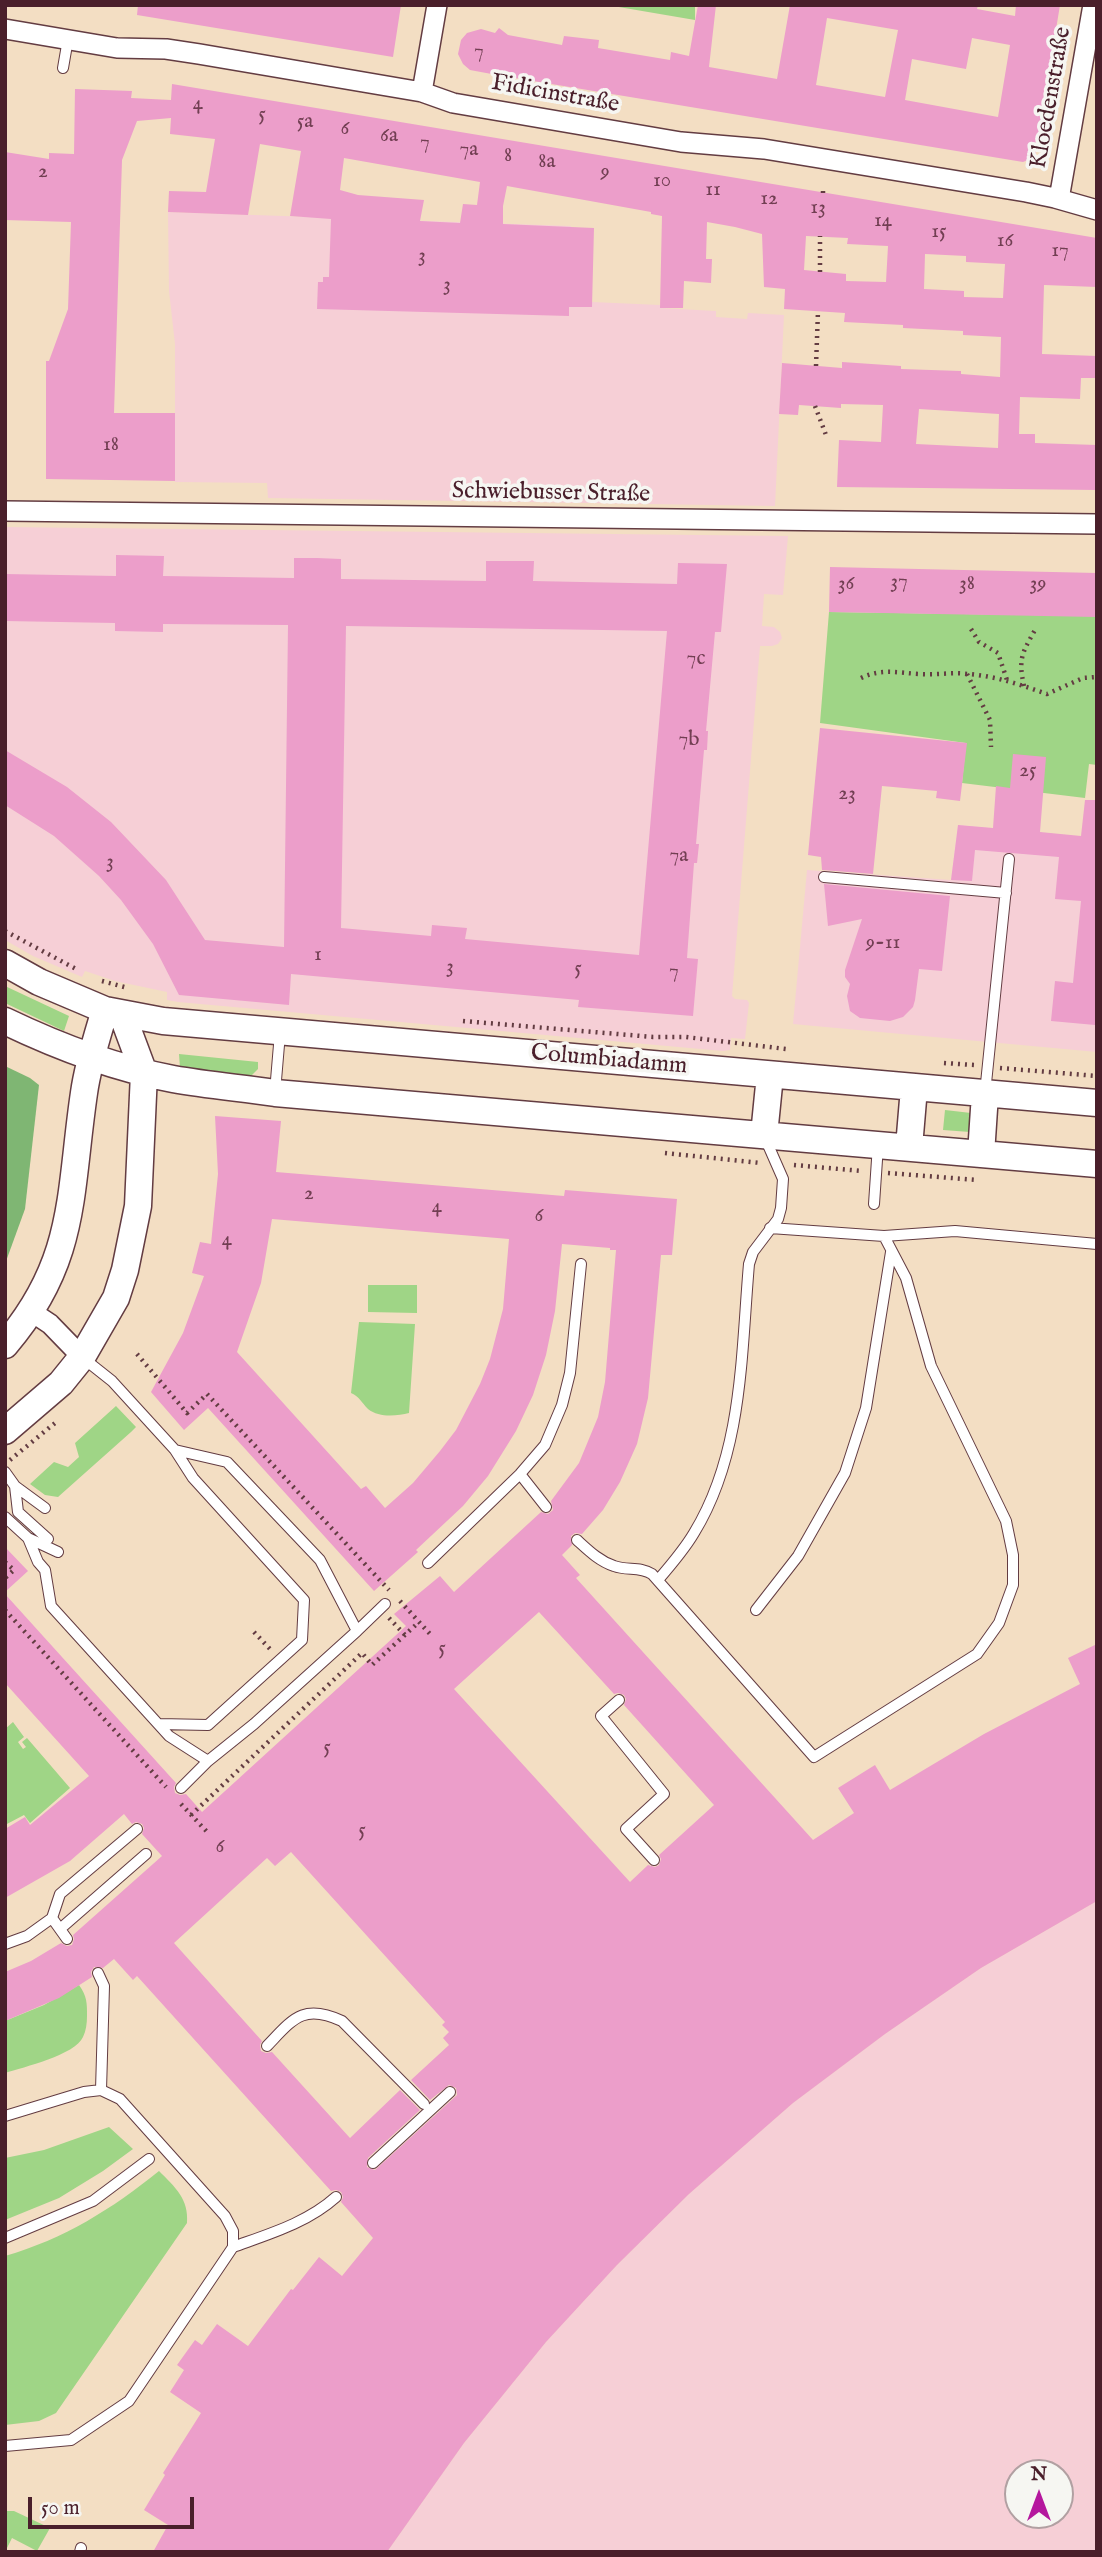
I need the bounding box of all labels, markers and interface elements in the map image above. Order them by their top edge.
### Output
street label: Kloedenstraße [1025,25,1079,171]
house number: 7 [474,40,484,66]
street label: Fidicinstraße [489,70,621,120]
house number: 4 [193,92,203,118]
house number: 5 [258,103,266,129]
house number: 5a [297,110,313,136]
house number: 6 [341,117,349,143]
house number: 6a [380,124,398,150]
house number: 7 [420,131,430,157]
house number: 7a [460,138,478,164]
house number: 8 [504,144,512,170]
house number: 8a [538,150,556,176]
house number: 2 [38,160,48,186]
house number: 9 [600,160,610,186]
house number: 10 [653,169,671,195]
house number: 11 [705,178,721,204]
house number: 12 [760,187,778,213]
house number: 13 [810,196,826,222]
house number: 14 [874,209,892,235]
house number: 15 [931,220,947,246]
house number: 16 [997,229,1013,255]
house number: 17 [1051,239,1069,265]
house number: 3 [418,244,426,270]
house number: 3 [443,273,451,299]
house number: 18 [103,433,119,459]
street label: Schwiebusser Straße [452,478,650,510]
house number: 37 [890,570,908,596]
house number: 36 [838,572,854,598]
house number: 38 [959,572,975,598]
house number: 39 [1029,572,1047,598]
house number: 7c [687,647,705,673]
house number: 7b [678,728,700,754]
house number: 25 [1019,759,1037,785]
house number: 23 [838,782,856,808]
house number: 7a [670,844,688,870]
house number: 3 [106,850,114,876]
house number: 9-11 [866,931,900,957]
house number: 1 [314,943,322,969]
house number: 3 [446,955,454,981]
house number: 5 [574,957,582,983]
house number: 7 [669,960,679,986]
street label: Columbiadamm [529,1040,689,1082]
house number: 2 [304,1182,314,1208]
house number: 4 [432,1195,442,1221]
house number: 6 [535,1204,543,1230]
house number: 4 [222,1228,232,1254]
house number: 5 [438,1637,446,1663]
house number: 5 [323,1736,331,1762]
house number: 5 [358,1819,366,1845]
house number: 6 [216,1835,224,1861]
north arrow [1004,2459,1074,2529]
text: N [1031,2463,1047,2487]
scale bar [32,2484,198,2528]
text: 50 m [41,2495,80,2522]

